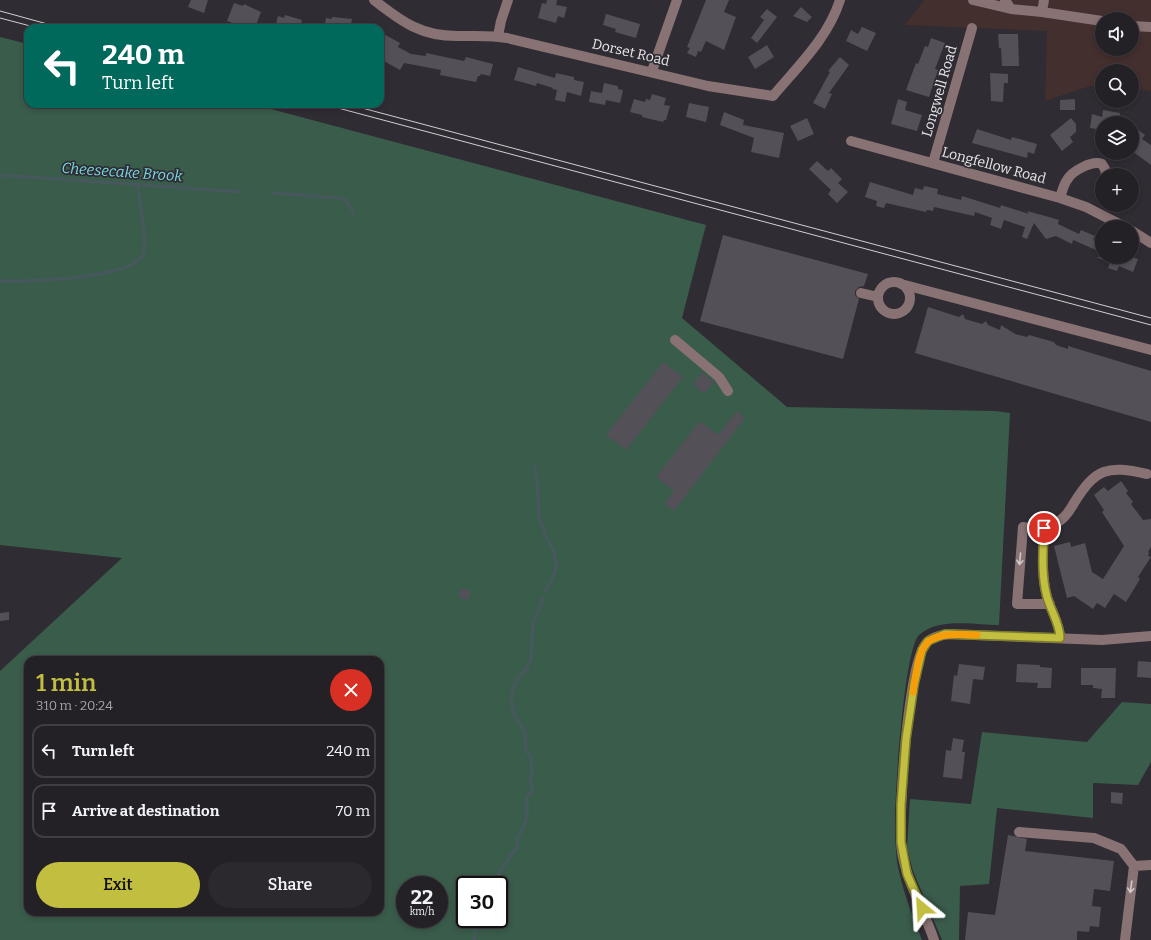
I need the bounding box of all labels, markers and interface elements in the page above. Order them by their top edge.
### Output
map controls [1095,12,1139,264]
button: sound [1095,12,1139,56]
street label: Dorset Road [590,35,671,70]
text: 240 m [102,38,184,71]
icon: left [36,40,88,92]
street label: Longwell Road [918,43,961,139]
button: search [1095,64,1139,108]
text: Turn left [102,72,174,94]
button: layers [1095,116,1139,160]
street label: Longfellow Road [940,143,1048,188]
water label: Cheesecake Brook [61,159,184,185]
button: + [1095,168,1139,212]
button: − [1095,220,1139,264]
pin [1027,511,1061,545]
icon: arrive [1033,517,1055,539]
one-way arrow [1017,552,1024,565]
text: 1 min [36,669,96,697]
button: close [330,669,372,711]
text: 310 m · 20:24 [36,698,113,713]
icon: left [38,740,60,762]
text: Turn left [72,742,134,760]
text: 240 m [326,742,370,760]
icon: arrive [38,800,60,822]
text: Arrive at destination [72,802,219,820]
text: 70 m [336,802,370,820]
button: Exit [36,862,200,908]
button: Share [208,862,372,908]
speed limit sign: 30 [456,876,508,928]
one-way arrow [1127,880,1135,893]
text: 22 [411,885,433,909]
position arrow [901,887,943,929]
text: km/h [410,906,434,918]

